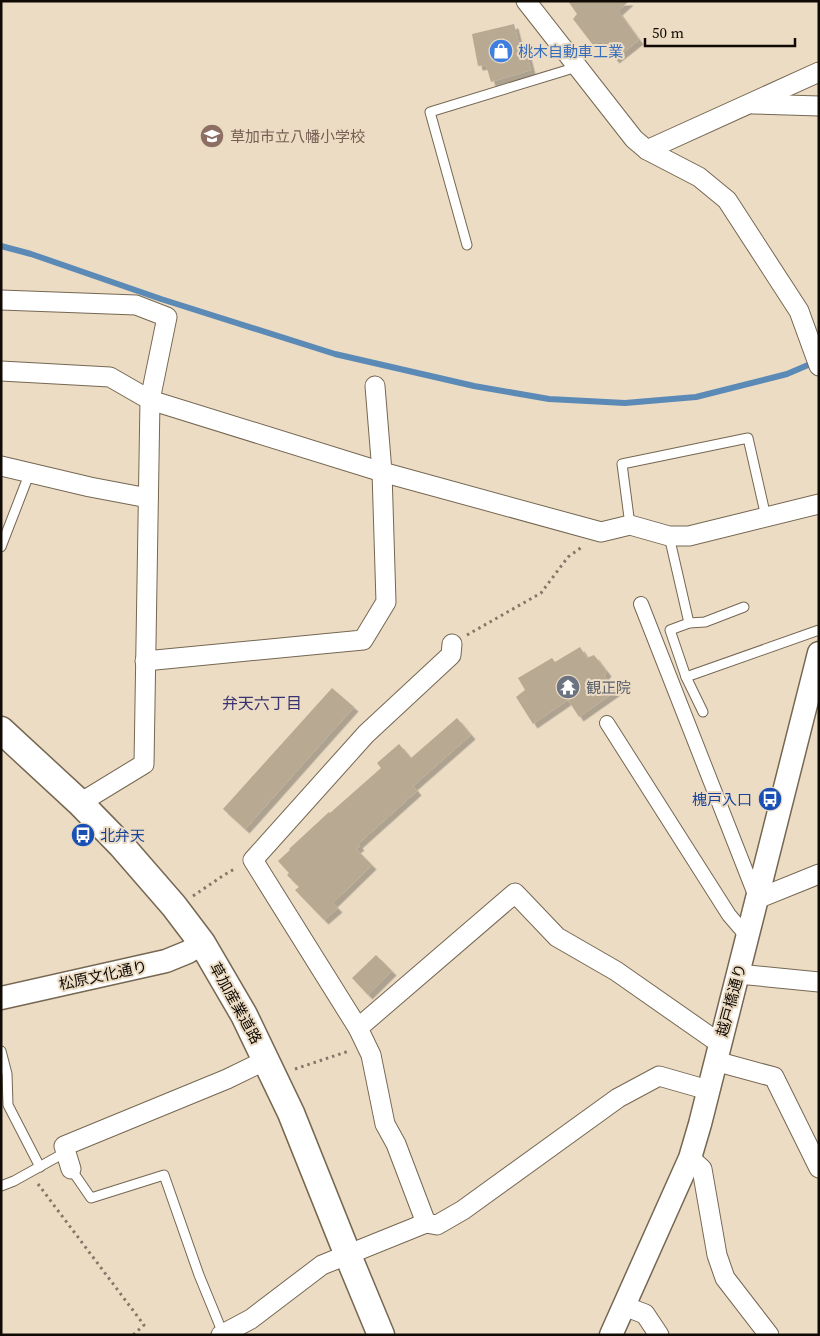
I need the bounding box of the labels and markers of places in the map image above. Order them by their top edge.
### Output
shop icon: 桃木自動車工業 [488,38,514,64]
place label: 桃木自動車工業 [518,41,623,62]
school or university icon: 草加市立八幡小学校 [199,123,225,149]
place label: 草加市立八幡小学校 [230,126,365,147]
temple icon: 観正院 [555,674,581,700]
place label: 観正院 [586,677,631,698]
bus stop icon: 槐戸入口 [757,786,783,812]
place label: 槐戸入口 [692,789,752,810]
bus stop icon: 北弁天 [70,822,96,848]
place label: 北弁天 [100,825,145,846]

